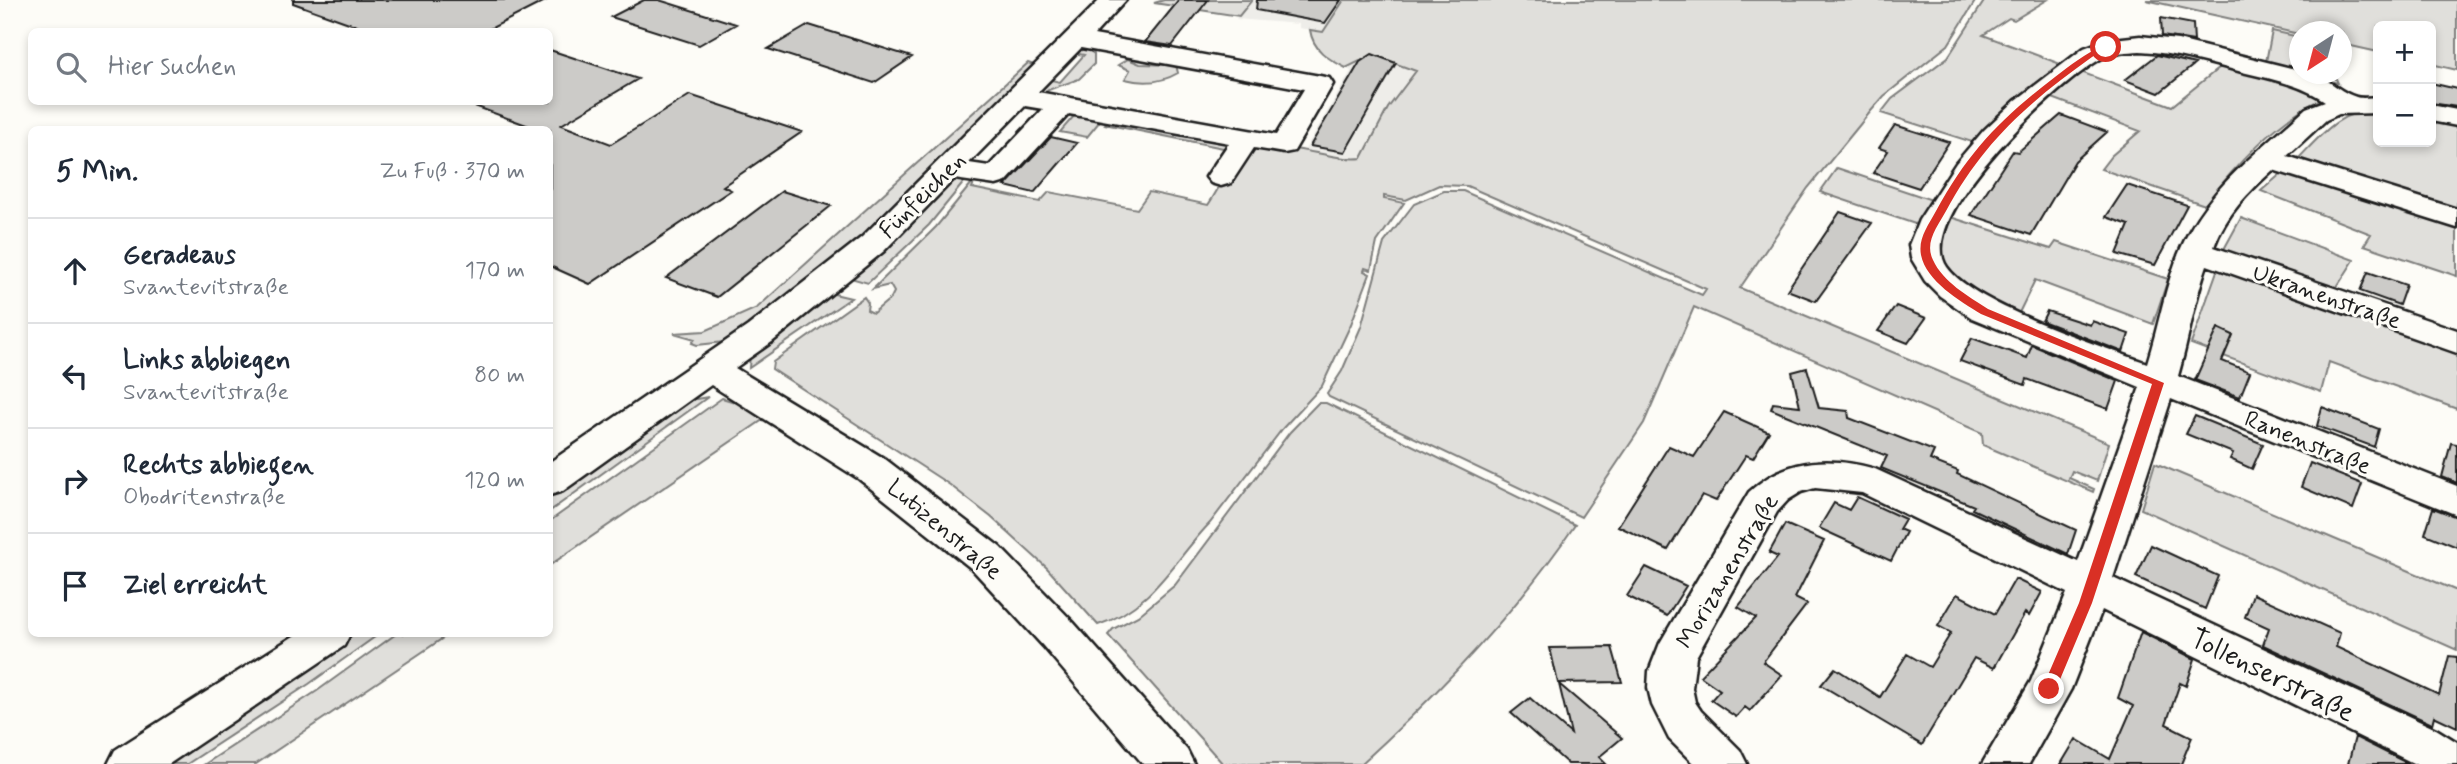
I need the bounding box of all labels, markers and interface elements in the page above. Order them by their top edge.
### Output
north arrow [2289,21,2352,84]
map controls [2373,21,2436,147]
button: + [2373,21,2436,84]
search box [28,28,553,105]
route start [2090,31,2121,62]
icon: search [52,48,90,86]
text: Hier suchen [108,50,236,84]
button: − [2373,84,2436,147]
street label: Fünfeichen [873,146,973,246]
text: 5 Min. [56,152,138,191]
text: Zu Fuß · 370 m [379,157,525,187]
text: Geradeaus [123,239,236,273]
icon: ahead [56,252,94,290]
text: 170 m [465,256,525,286]
street label: Ukranenstraße [2248,258,2405,337]
text: Svantevitstraße [123,273,289,303]
text: Links abbiegen [123,344,291,378]
icon: left [56,357,94,395]
text: 80 m [474,361,525,391]
text: Svantevitstraße [123,378,289,408]
street label: Ranenstraße [2240,404,2375,483]
text: Rechts abbiegen [123,449,314,483]
icon: right [56,462,94,500]
text: 120 m [464,466,525,496]
street label: Lutizenstraße [880,473,1008,588]
text: Obodritenstraße [123,483,285,513]
street label: Morizanenstraße [1670,489,1787,655]
icon: arrive [56,567,94,605]
text: Ziel erreicht [123,569,267,603]
street label: Tollenserstraße [2183,620,2360,732]
route end [2033,673,2064,704]

